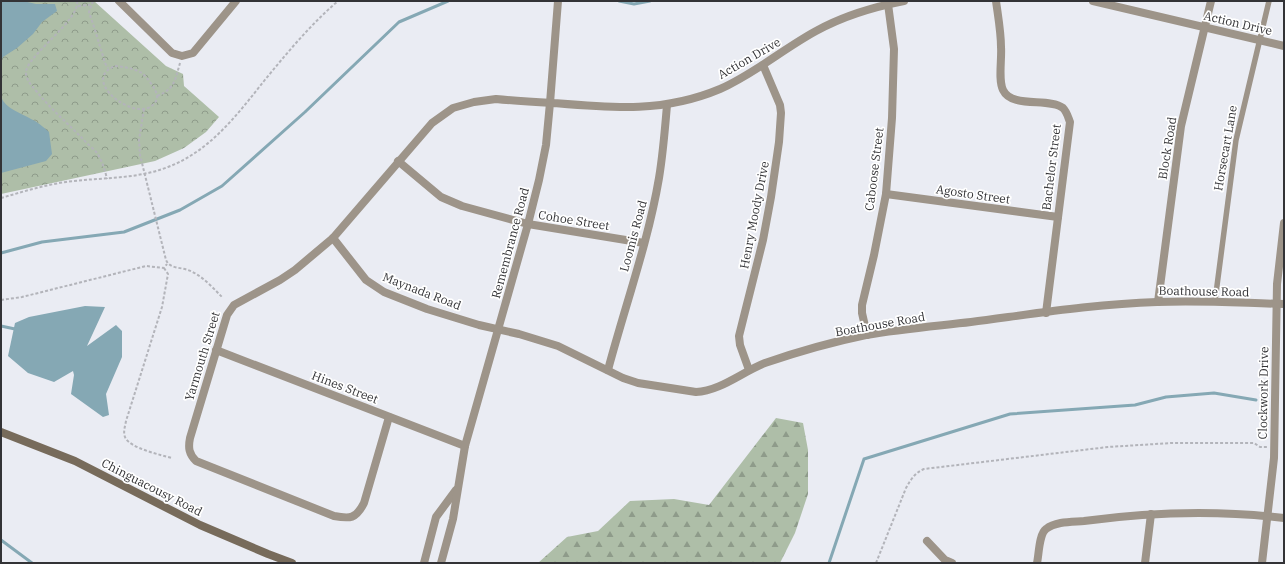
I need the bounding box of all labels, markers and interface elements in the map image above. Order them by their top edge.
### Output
street label: Action Drive [1202,8,1274,38]
street label: Action Drive [715,34,783,82]
street label: Horsecart Lane [1210,104,1240,192]
street label: Block Road [1155,116,1179,180]
street label: Bachelor Street [1038,123,1064,211]
street label: Caboose Street [861,126,887,212]
street label: Henry Moody Drive [736,160,772,270]
street label: Agosto Street [935,181,1011,207]
street label: Remembrance Road [488,186,532,300]
street label: Loomis Road [616,199,650,273]
street label: Cohoe Street [537,207,611,233]
street label: Maynada Road [381,269,463,313]
street label: Boathouse Road [1158,283,1250,299]
street label: Boathouse Road [834,309,926,339]
street label: Yarmouth Street [181,310,223,402]
street label: Clockwork Drive [1255,346,1271,440]
street label: Hines Street [310,368,380,406]
street label: Chinguacousy Road [99,455,205,519]

